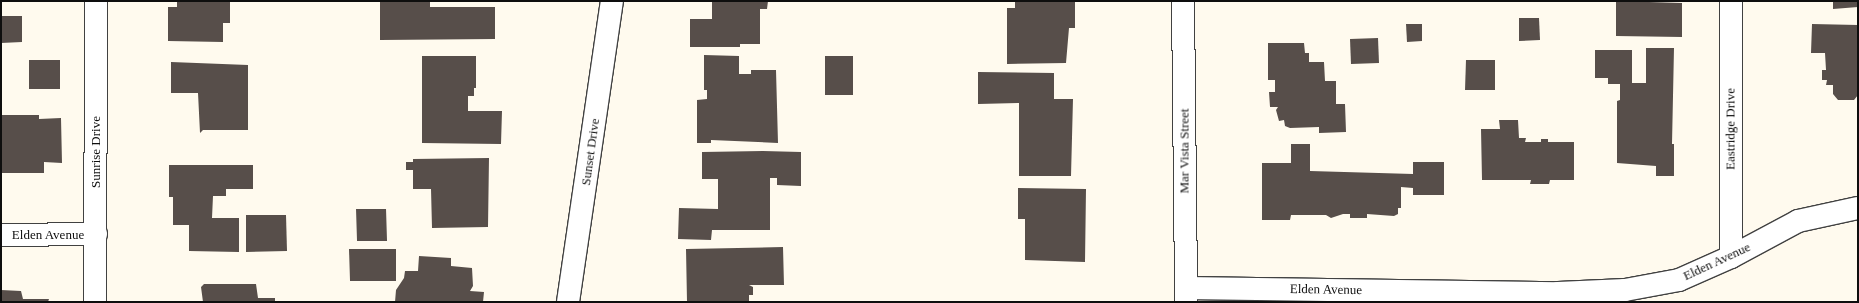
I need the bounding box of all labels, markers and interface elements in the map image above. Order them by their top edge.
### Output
street label: Eastridge Drive [1723,88,1739,170]
street label: Mar Vista Street [1177,108,1193,194]
street label: Sunrise Drive [88,116,104,188]
street label: Sunset Drive [579,117,603,187]
street label: Elden Avenue [11,227,85,243]
street label: Elden Avenue [1681,239,1753,285]
street label: Elden Avenue [1289,282,1363,298]

